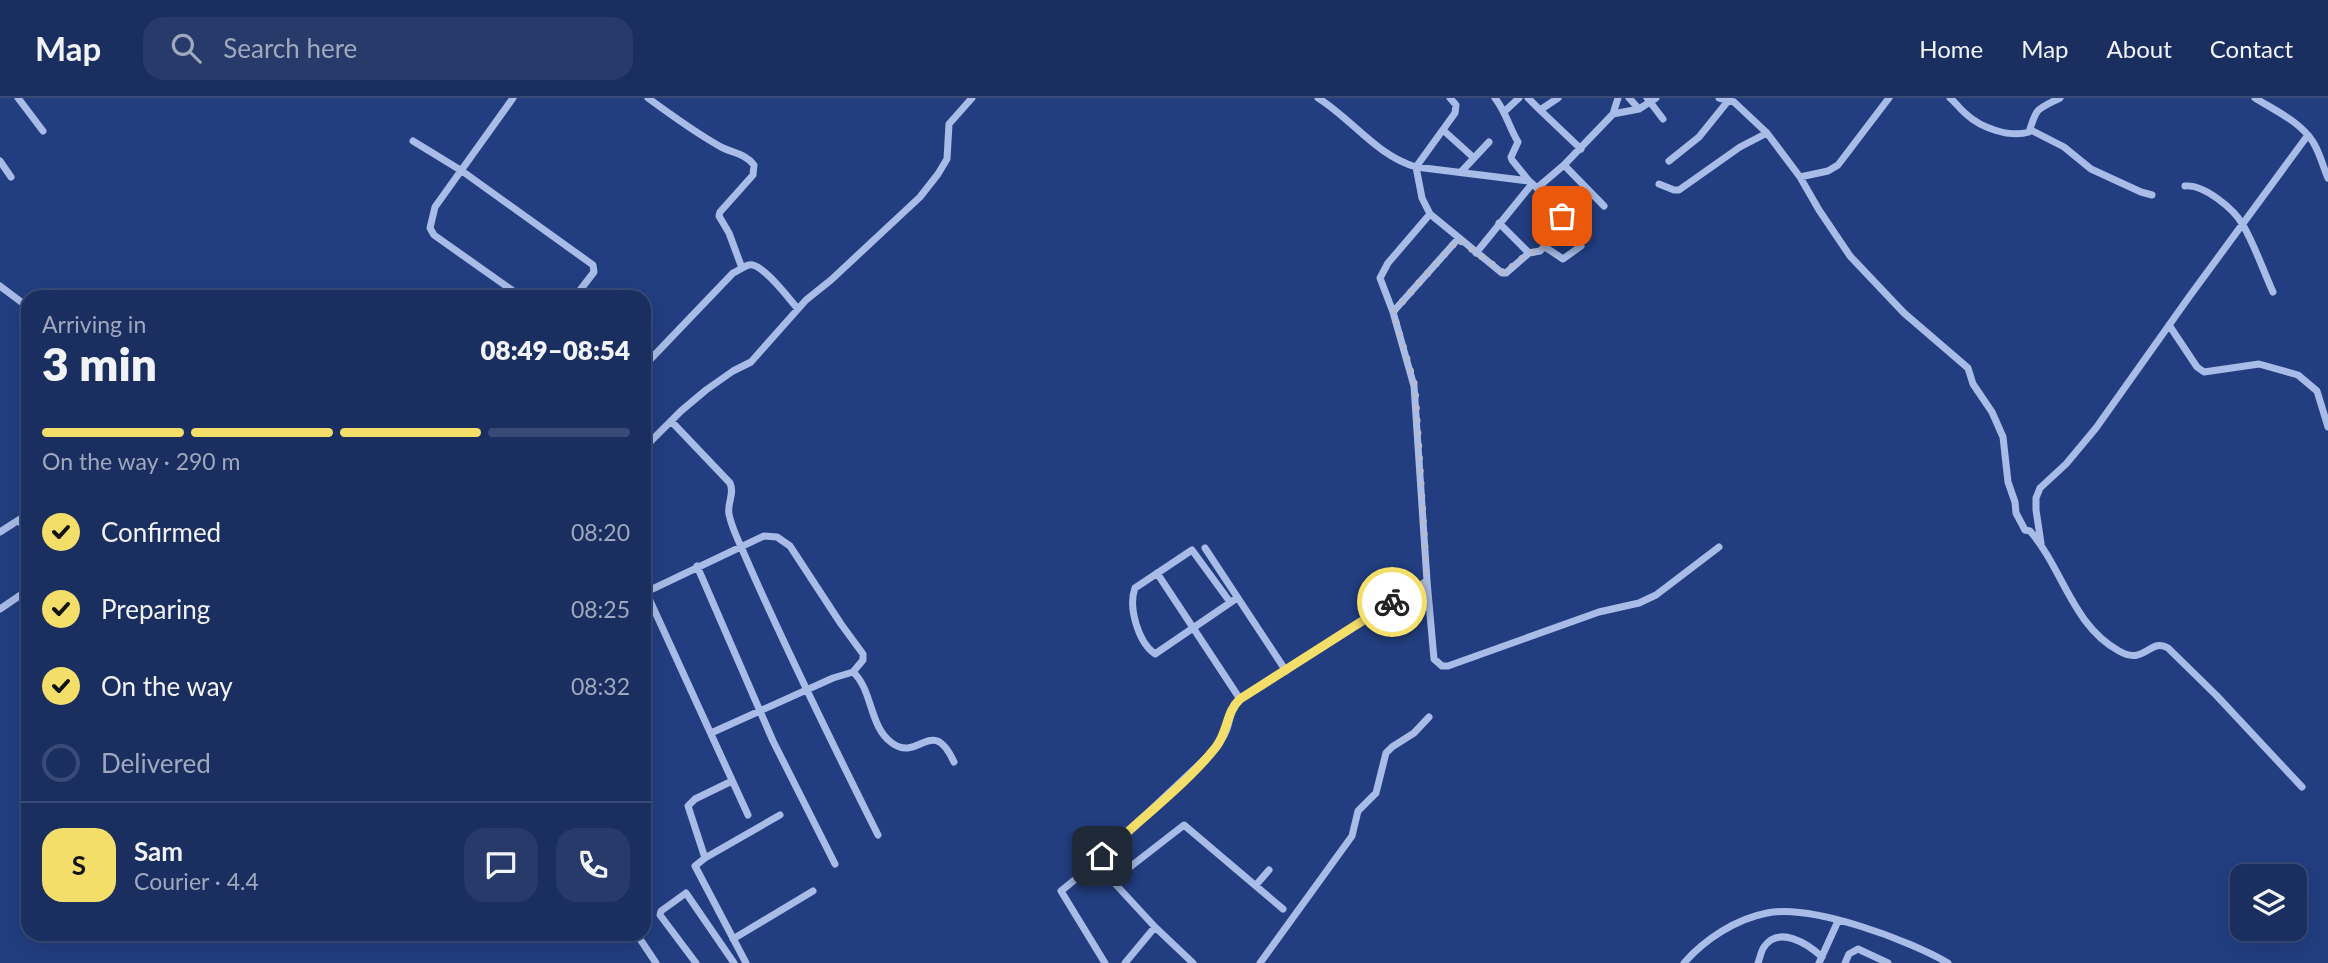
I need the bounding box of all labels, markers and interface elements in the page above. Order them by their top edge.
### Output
search box [143,17,633,80]
text: Map [35,28,101,68]
icon: search [167,29,205,67]
text: Search here [223,32,357,64]
text: Home [1919,34,1983,63]
text: Map [2021,34,2069,63]
text: About [2107,34,2172,63]
text: Contact [2210,34,2293,63]
pin [1532,186,1592,246]
icon: bag [1543,197,1581,235]
text: Arriving in [42,310,146,338]
text: 08:49–08:54 [480,334,630,366]
text: 3 min [42,336,157,391]
text: On the way · 290 m [42,447,241,475]
icon: check [42,513,80,551]
text: Confirmed [101,516,221,548]
text: 08:20 [571,518,630,546]
courier [1357,567,1427,637]
icon: bike [1373,583,1411,621]
icon: check [42,590,80,628]
text: Preparing [101,593,210,625]
text: 08:25 [571,595,630,623]
icon: check [42,667,80,705]
text: On the way [101,670,233,702]
text: 08:32 [571,672,630,700]
text: Delivered [101,747,211,779]
pin [1072,826,1132,886]
button: chat [464,828,538,902]
button: phone [556,828,630,902]
text: Sam [134,835,183,867]
icon: home [1083,837,1121,875]
text: S [72,849,86,881]
map controls [2230,864,2307,941]
button: layers [2230,864,2307,941]
text: Courier · 4.4 [134,867,259,895]

